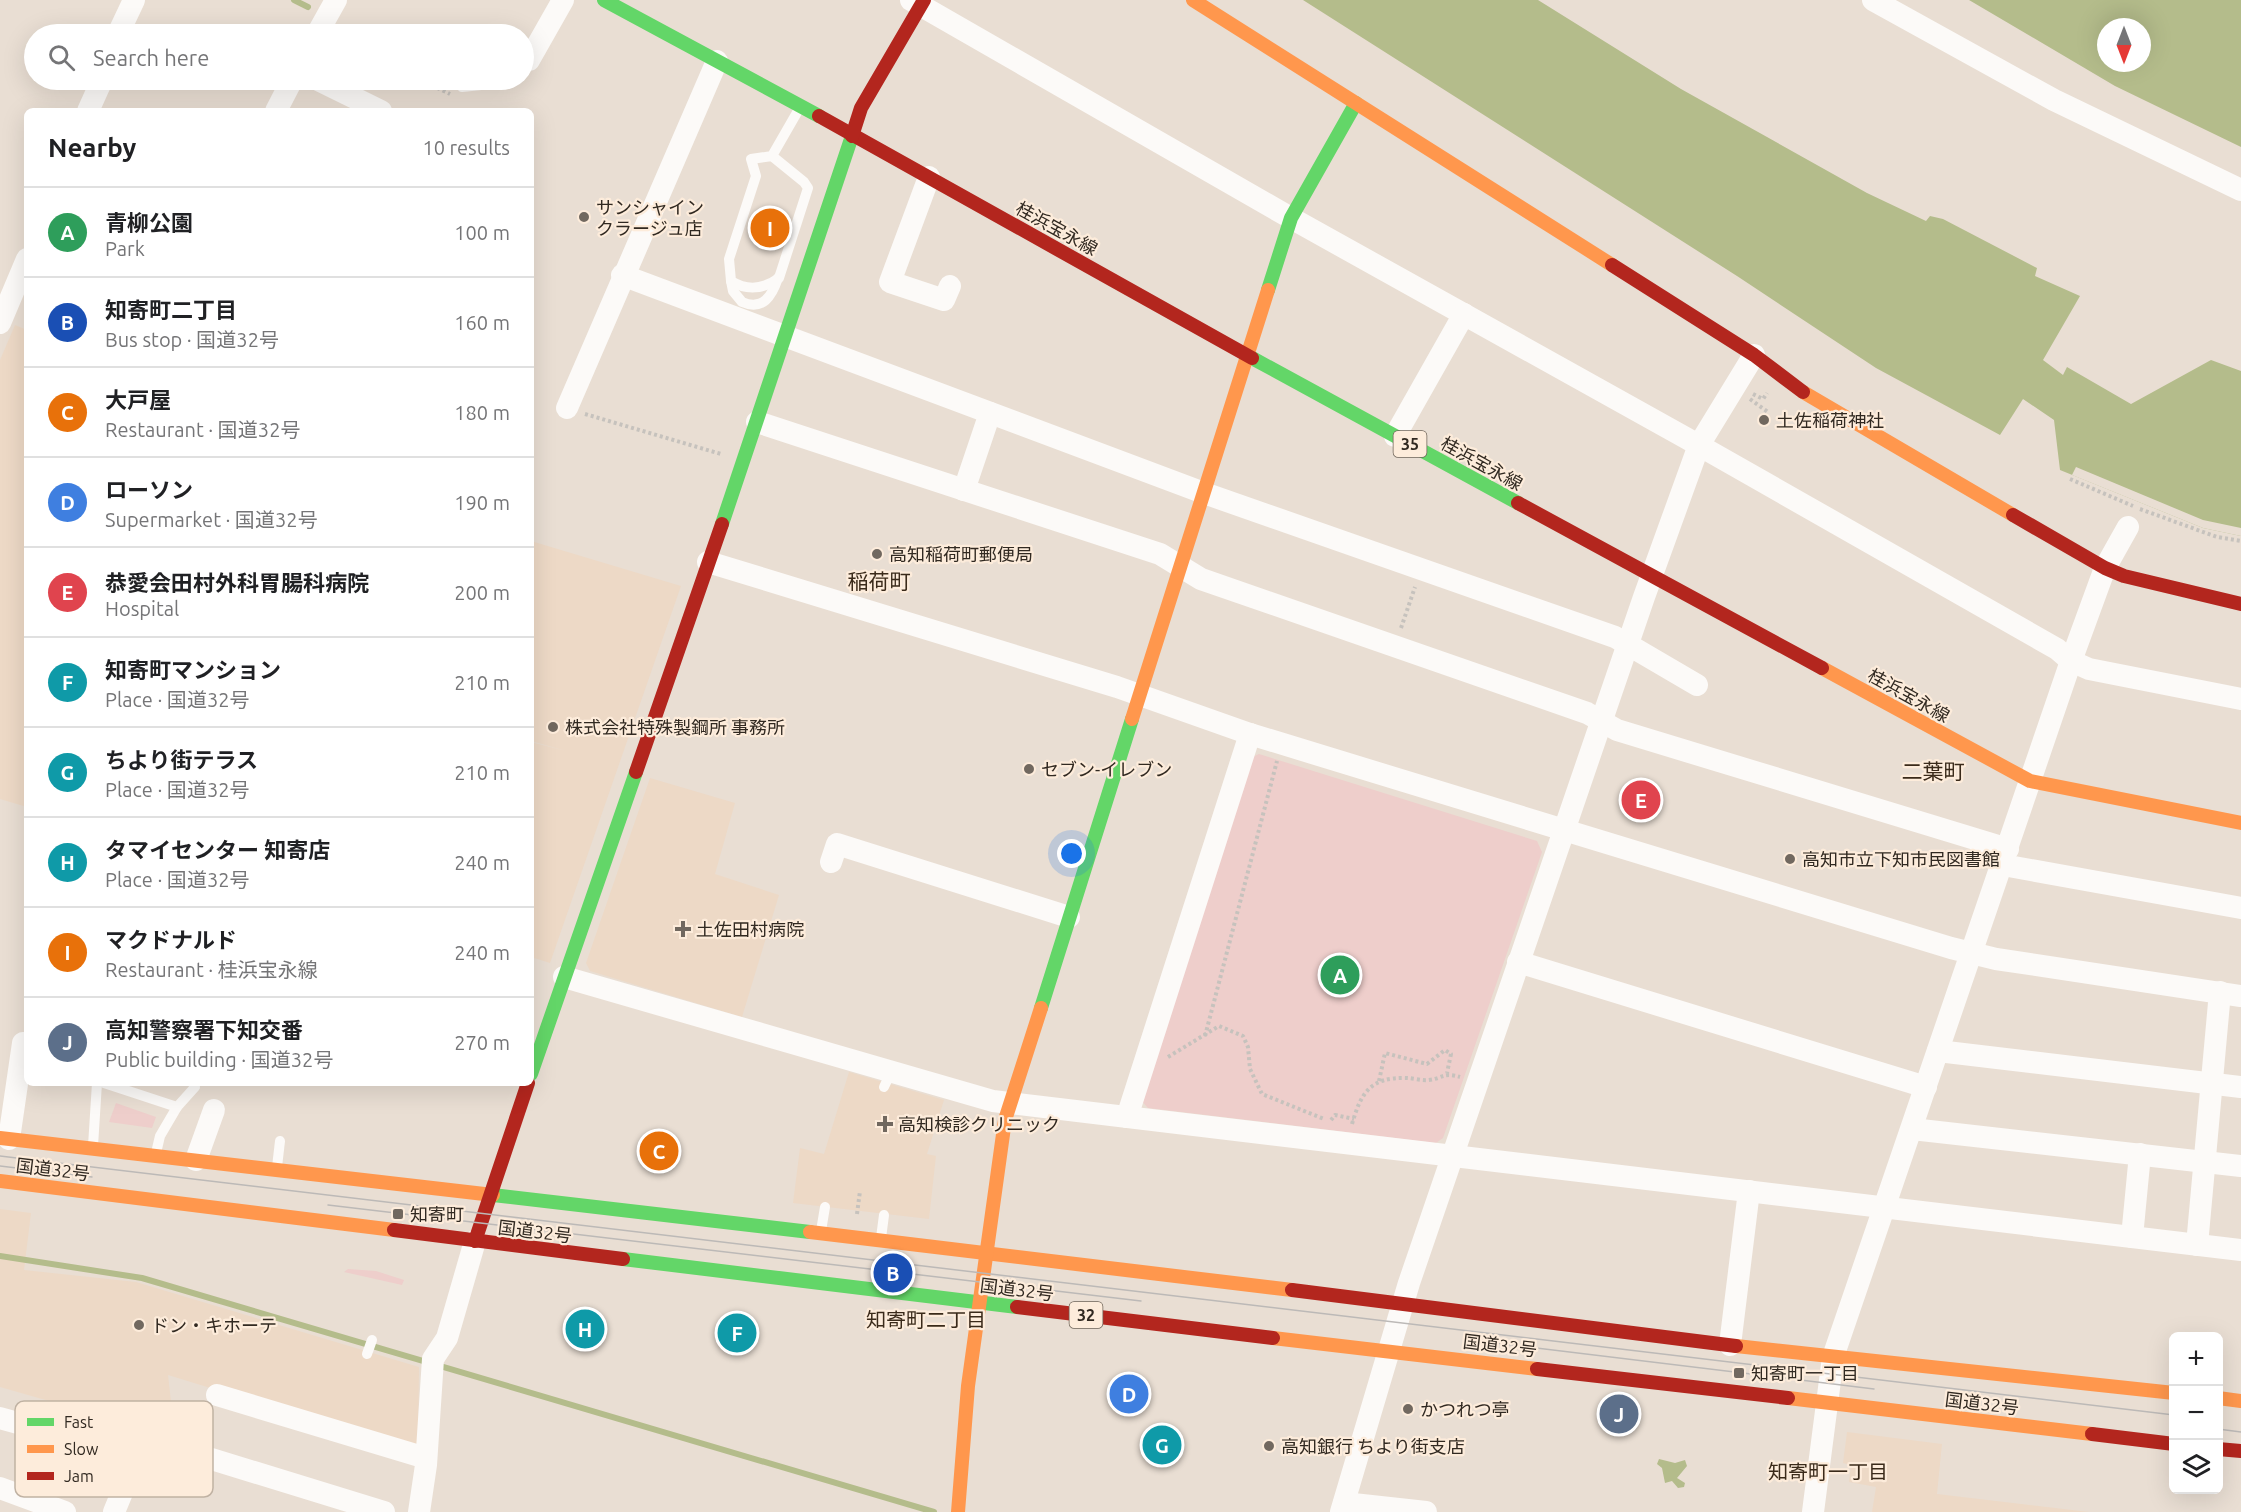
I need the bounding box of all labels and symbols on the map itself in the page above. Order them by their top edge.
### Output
north arrow [2097,18,2151,72]
place label: サンシャイン クラージュ店 [596,197,704,238]
street label: 桂浜宝永線 [1013,197,1101,259]
pin: I [750,206,790,250]
marker: サンシャイン クラージュ店 [577,210,591,224]
place label: 土佐稲荷神社 [1776,410,1884,430]
marker: 土佐稲荷神社 [1757,413,1771,427]
road number: 35 [1394,431,1426,457]
street label: 桂浜宝永線 [1438,432,1526,494]
place label: 高知稲荷町郵便局 [889,544,1033,564]
marker: 高知稲荷町郵便局 [870,547,884,561]
district label: 稲荷町 [848,569,911,593]
street label: 桂浜宝永線 [1865,664,1953,726]
place label: 株式会社特殊製鋼所 事務所 [565,717,785,737]
marker: 株式会社特殊製鋼所 事務所 [546,720,560,734]
place label: セブン-イレブン [1041,759,1172,779]
district label: 二葉町 [1902,759,1965,783]
marker: セブン-イレブン [1022,762,1036,776]
pin: E [1622,778,1660,822]
your location [1057,839,1086,868]
place label: 高知市立下知市民図書館 [1802,849,2000,869]
marker: 高知市立下知市民図書館 [1783,852,1797,866]
place label: 土佐田村病院 [696,919,804,939]
marker: 土佐田村病院 [674,920,692,938]
pin: A [1320,952,1360,998]
place label: 高知検診クリニック [898,1114,1060,1134]
marker: 高知検診クリニック [876,1115,894,1133]
pin: C [640,1128,678,1174]
street label: 国道32号 [15,1155,91,1183]
place label: 知寄町 [410,1204,464,1224]
marker: 知寄町 [391,1207,405,1221]
street label: 国道32号 [497,1217,573,1245]
pin: B [874,1250,912,1296]
street label: 国道32号 [979,1275,1055,1303]
road number: 32 [1070,1302,1102,1328]
pin: H [566,1306,604,1352]
district label: 知寄町二丁目 [866,1308,986,1331]
pin: F [718,1310,756,1356]
place label: ドン・キホーテ [151,1315,277,1335]
marker: ドン・キホーテ [132,1318,146,1332]
street label: 国道32号 [1462,1331,1538,1359]
place label: 知寄町一丁目 [1751,1363,1859,1383]
marker: 知寄町一丁目 [1732,1366,1746,1380]
pin: D [1110,1372,1148,1416]
street label: 国道32号 [1944,1389,2020,1417]
pin: J [1600,1392,1638,1436]
place label: かつれつ亭 [1420,1399,1510,1419]
legend [15,1401,213,1497]
marker: かつれつ亭 [1401,1402,1415,1416]
text: Fast [64,1413,94,1431]
pin: G [1142,1422,1182,1468]
place label: 高知銀行 ちより街支店 [1281,1436,1465,1456]
marker: 高知銀行 ちより街支店 [1262,1439,1276,1453]
text: Slow [64,1440,99,1458]
district label: 知寄町一丁目 [1768,1460,1888,1483]
text: Jam [64,1467,94,1485]

